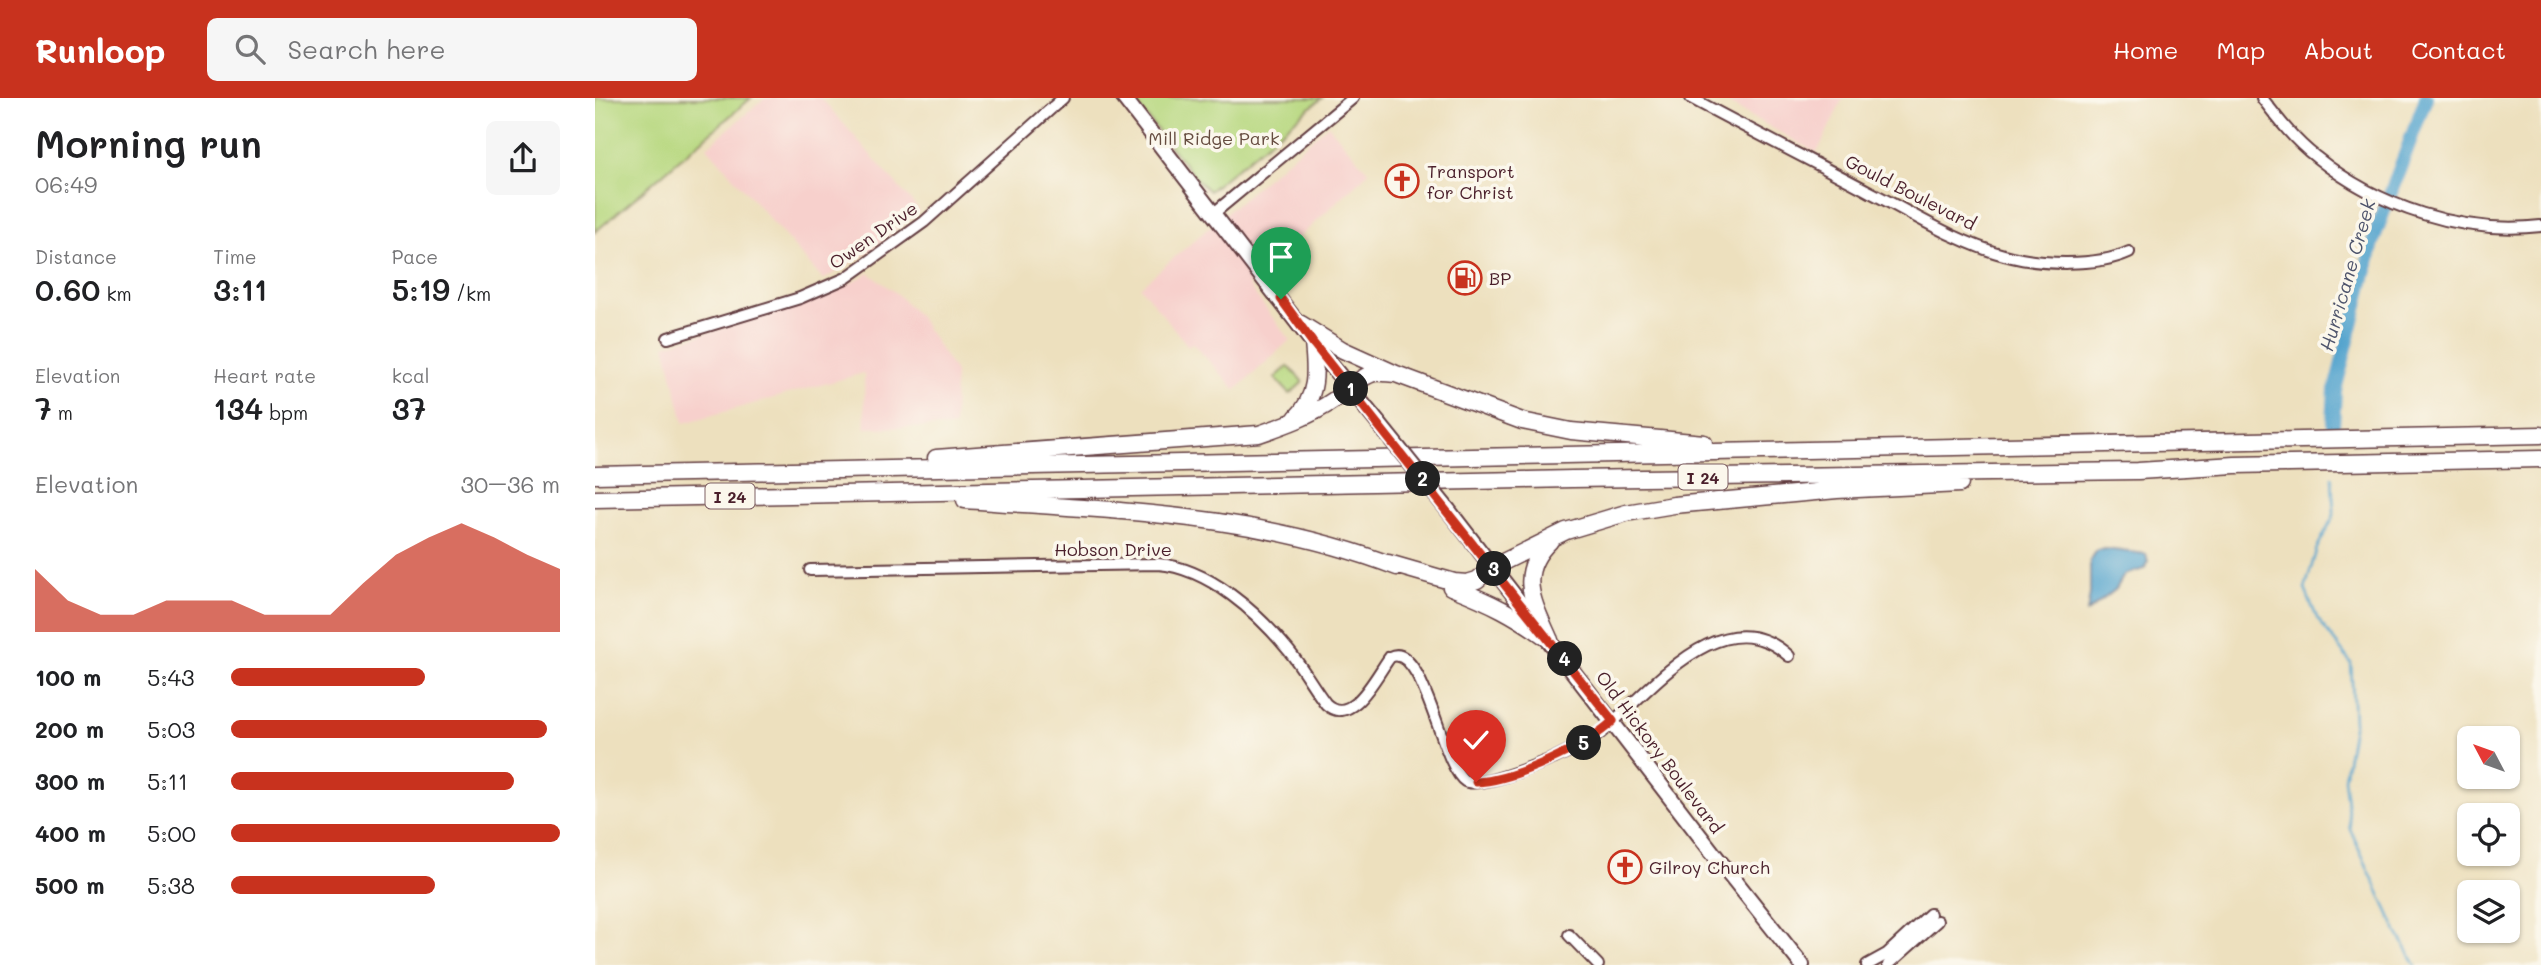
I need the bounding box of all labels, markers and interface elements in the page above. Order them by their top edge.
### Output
search box [207,18,697,81]
text: Runloop [35,28,165,71]
icon: search [231,30,269,68]
text: Search here [287,32,446,66]
text: Home [2113,34,2178,65]
text: Map [2216,34,2265,65]
text: About [2303,34,2373,65]
text: Contact [2411,34,2506,65]
text: Morning run [35,118,262,168]
button: share [486,121,560,195]
park label: Mill Ridge Park [1148,126,1280,150]
street label: Gould Boulevard [1841,149,1981,235]
place label: Transport for Christ [1427,159,1515,204]
church icon: Transport for Christ [1383,162,1421,200]
text: 06:49 [35,169,97,199]
water label: Hurricane Creek [2313,195,2381,354]
street label: Owen Drive [824,196,922,274]
pin [1251,227,1311,299]
icon: arrive [1262,238,1300,276]
text: Distance [35,244,117,269]
text: Time [213,244,257,269]
text: Pace [392,244,438,269]
fuel station icon: BP [1446,259,1484,297]
place label: BP [1489,266,1511,290]
text: 0.60 [35,269,100,309]
text: 3:11 [213,269,267,309]
text: 5:19 [392,269,450,309]
text: km [100,281,132,306]
text: /km [450,281,491,306]
text: Elevation [35,363,120,388]
text: Heart rate [213,363,316,388]
text: kcal [392,363,430,388]
pin: 1 [1333,372,1369,406]
text: 1 [1346,376,1355,401]
text: 7 [35,388,52,428]
text: 134 [213,388,263,428]
text: 37 [392,388,426,428]
text: m [52,400,73,425]
text: bpm [263,400,308,425]
pin: 2 [1405,462,1441,496]
road number: I 24 [1679,464,1727,490]
text: 2 [1417,466,1428,491]
text: Elevation [35,469,138,499]
text: 30–36 m [460,469,560,499]
road number: I 24 [705,484,755,508]
street label: Hobson Drive [1054,537,1172,561]
pin: 3 [1476,552,1511,587]
text: 3 [1488,556,1499,581]
pin: 4 [1548,642,1583,676]
text: 4 [1558,646,1571,671]
text: 100 m [35,662,101,692]
text: 5:43 [147,662,195,692]
street label: Old Hickory Boulevard [1591,666,1729,838]
pin [1446,710,1506,782]
text: 200 m [35,714,104,744]
text: 5:03 [147,714,195,744]
icon: check [1457,721,1495,759]
pin: 5 [1567,726,1601,760]
north arrow [2457,726,2520,789]
map controls [2457,726,2520,943]
text: 5 [1578,730,1589,755]
text: 300 m [35,766,105,796]
text: 5:11 [147,766,188,796]
button: locate [2457,803,2520,866]
text: 400 m [35,818,106,848]
text: 5:00 [147,818,196,848]
church icon: Gilroy Church [1606,848,1644,886]
place label: Gilroy Church [1649,855,1770,879]
text: 500 m [35,870,105,900]
text: 5:38 [147,870,195,900]
button: layers [2457,880,2520,943]

